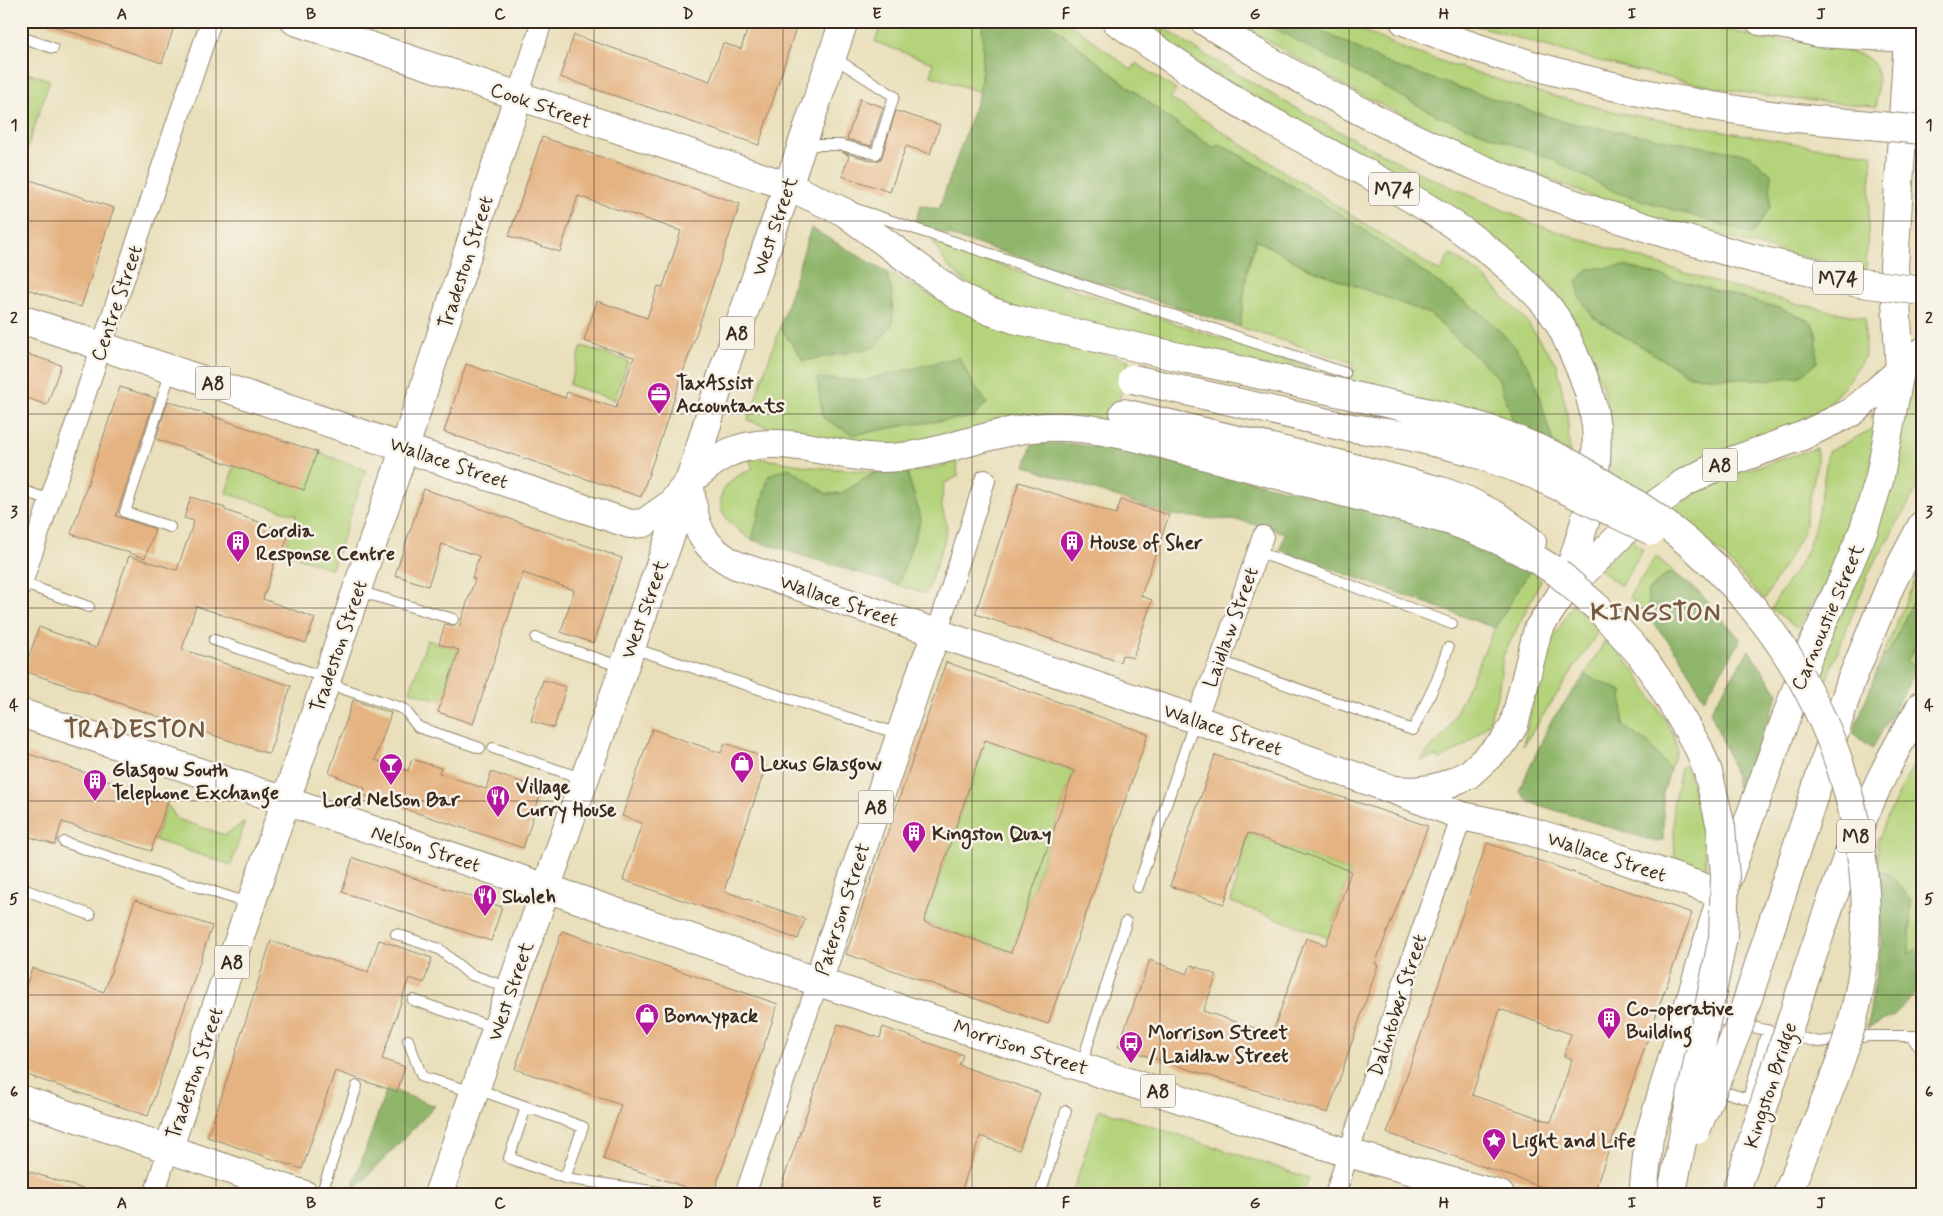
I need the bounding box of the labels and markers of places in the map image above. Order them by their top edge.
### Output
place label: TaxAssist Accountants [676,370,785,420]
office icon: TaxAssist Accountants [646,381,672,415]
place label: Cordia Response Centre [256,518,395,568]
building icon: Cordia Response Centre [225,529,251,563]
building icon: House of Sher [1059,529,1085,563]
place label: House of Sher [1090,530,1203,557]
shop icon: Lexus Glasgow [729,750,755,784]
place label: Lexus Glasgow [760,751,882,780]
bar icon: Lord Nelson Bar [378,752,404,786]
place label: Glasgow South Telephone Exchange [112,757,279,809]
building icon: Glasgow South Telephone Exchange [82,768,108,802]
place label: Village Curry House [516,774,617,824]
restaurant icon: Village Curry House [485,784,511,818]
place label: Lord Nelson Bar [322,787,460,814]
building icon: Kingston Quay [901,820,927,854]
place label: Kingston Quay [932,821,1051,850]
restaurant icon: Sholeh [472,883,498,917]
place label: Sholeh [502,884,556,911]
place label: Co-operative Building [1626,996,1734,1048]
shop icon: Bonnypack [634,1002,660,1036]
place label: Bonnypack [664,1003,758,1030]
building icon: Co-operative Building [1596,1006,1622,1040]
place label: Morrison Street / Laidlaw Street [1148,1020,1289,1070]
bus stop icon: Morrison Street / Laidlaw Street [1118,1030,1144,1064]
place icon: Light and Life [1481,1127,1507,1161]
place label: Light and Life [1512,1128,1636,1157]

